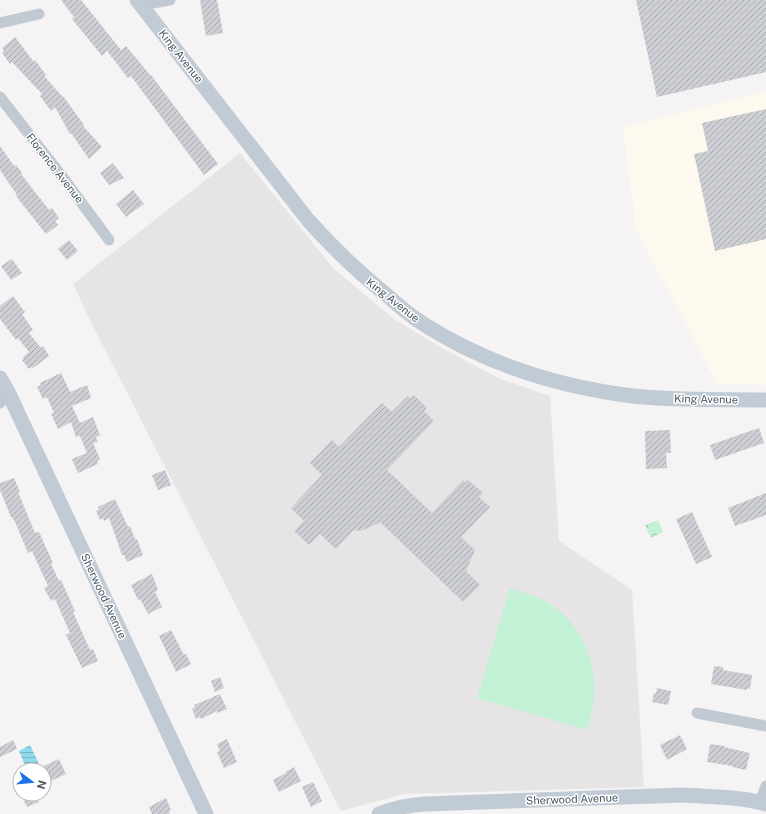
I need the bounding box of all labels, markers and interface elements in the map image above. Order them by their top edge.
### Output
street label: King Avenue [157,27,205,85]
street label: Florence Avenue [24,131,86,205]
street label: King Avenue [364,276,422,324]
street label: King Avenue [674,392,738,406]
street label: Sherwood Avenue [79,552,129,640]
north arrow [12,762,52,802]
text: N [35,779,49,791]
street label: Sherwood Avenue [526,791,618,807]

